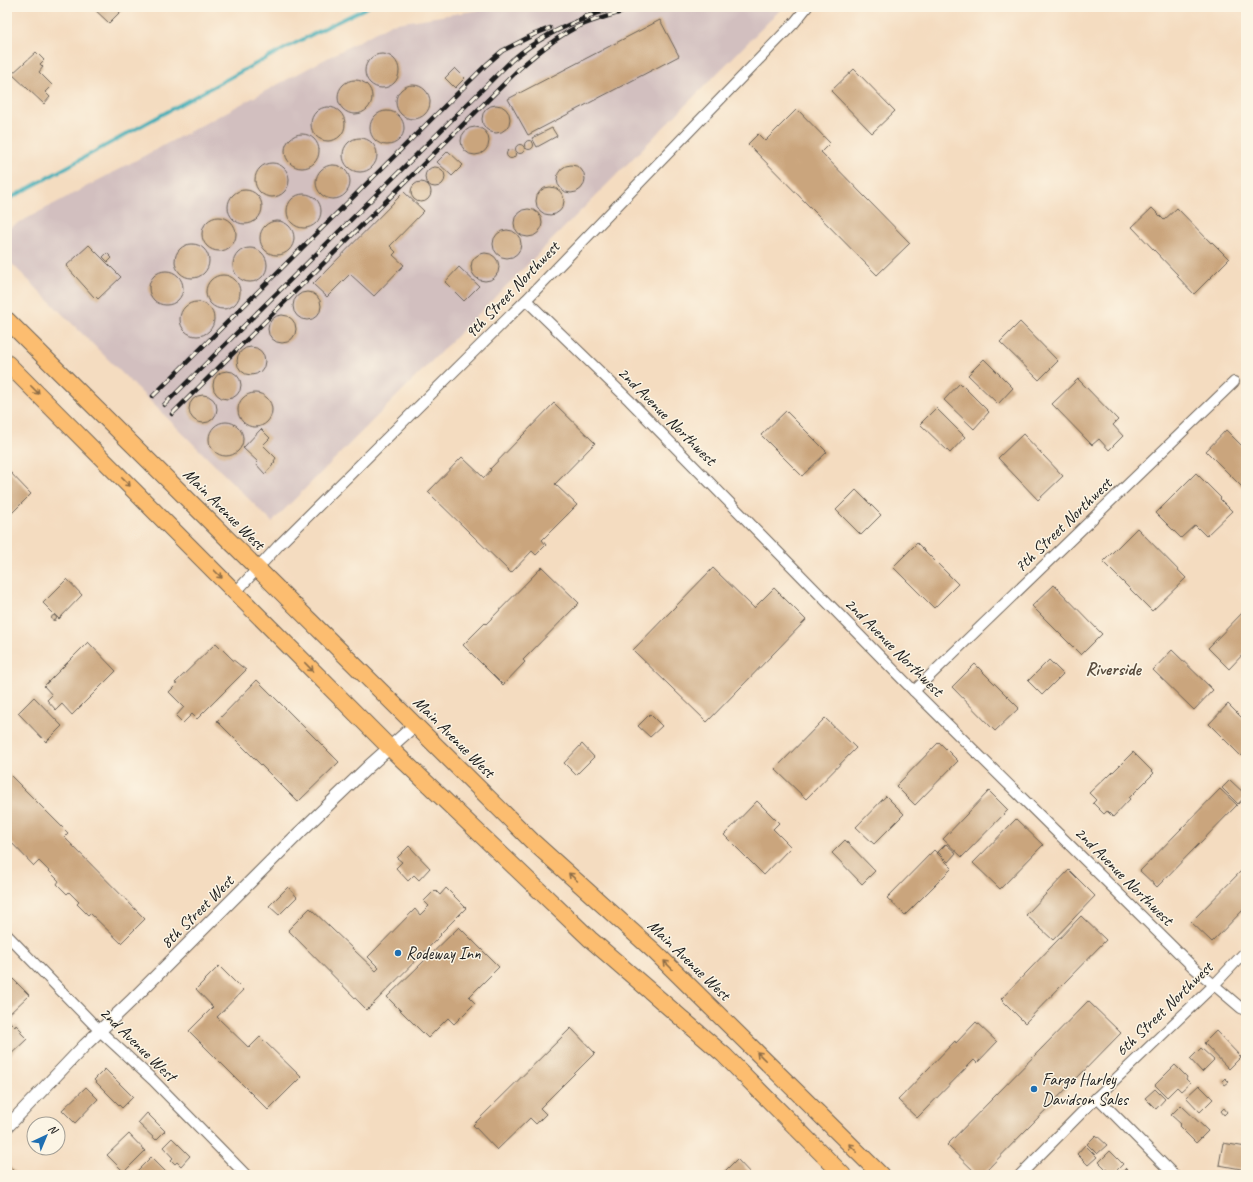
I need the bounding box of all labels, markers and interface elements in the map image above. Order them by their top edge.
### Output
street label: 9th Street Northwest [460,235,565,343]
street label: 2nd Avenue Northwest [613,362,722,471]
one-way arrow [30,385,40,395]
street label: Main Avenue West [179,464,271,556]
street label: 7th Street Northwest [1010,472,1118,577]
one-way arrow [121,477,131,487]
one-way arrow [213,569,223,579]
street label: 2nd Avenue Northwest [840,593,949,702]
district label: Riverside [1085,658,1142,680]
one-way arrow [305,662,314,672]
street label: Main Avenue West [409,692,501,784]
street label: 2nd Avenue Northwest [1070,822,1179,931]
street label: 8th Street West [156,869,240,953]
one-way arrow [568,873,578,882]
street label: Main Avenue West [643,915,737,1006]
place label: Rodeway Inn [406,943,481,964]
marker: Rodeway Inn [393,948,403,958]
street label: 6th Street Northwest [1111,956,1219,1061]
one-way arrow [664,960,673,970]
street label: 2nd Avenue West [95,1002,183,1087]
one-way arrow [756,1051,766,1061]
place label: Fargo Harley Davidson Sales [1042,1069,1130,1110]
marker: Fargo Harley Davidson Sales [1029,1084,1039,1094]
north arrow [26,1116,66,1156]
text: N [46,1121,62,1138]
one-way arrow [848,1143,858,1152]

